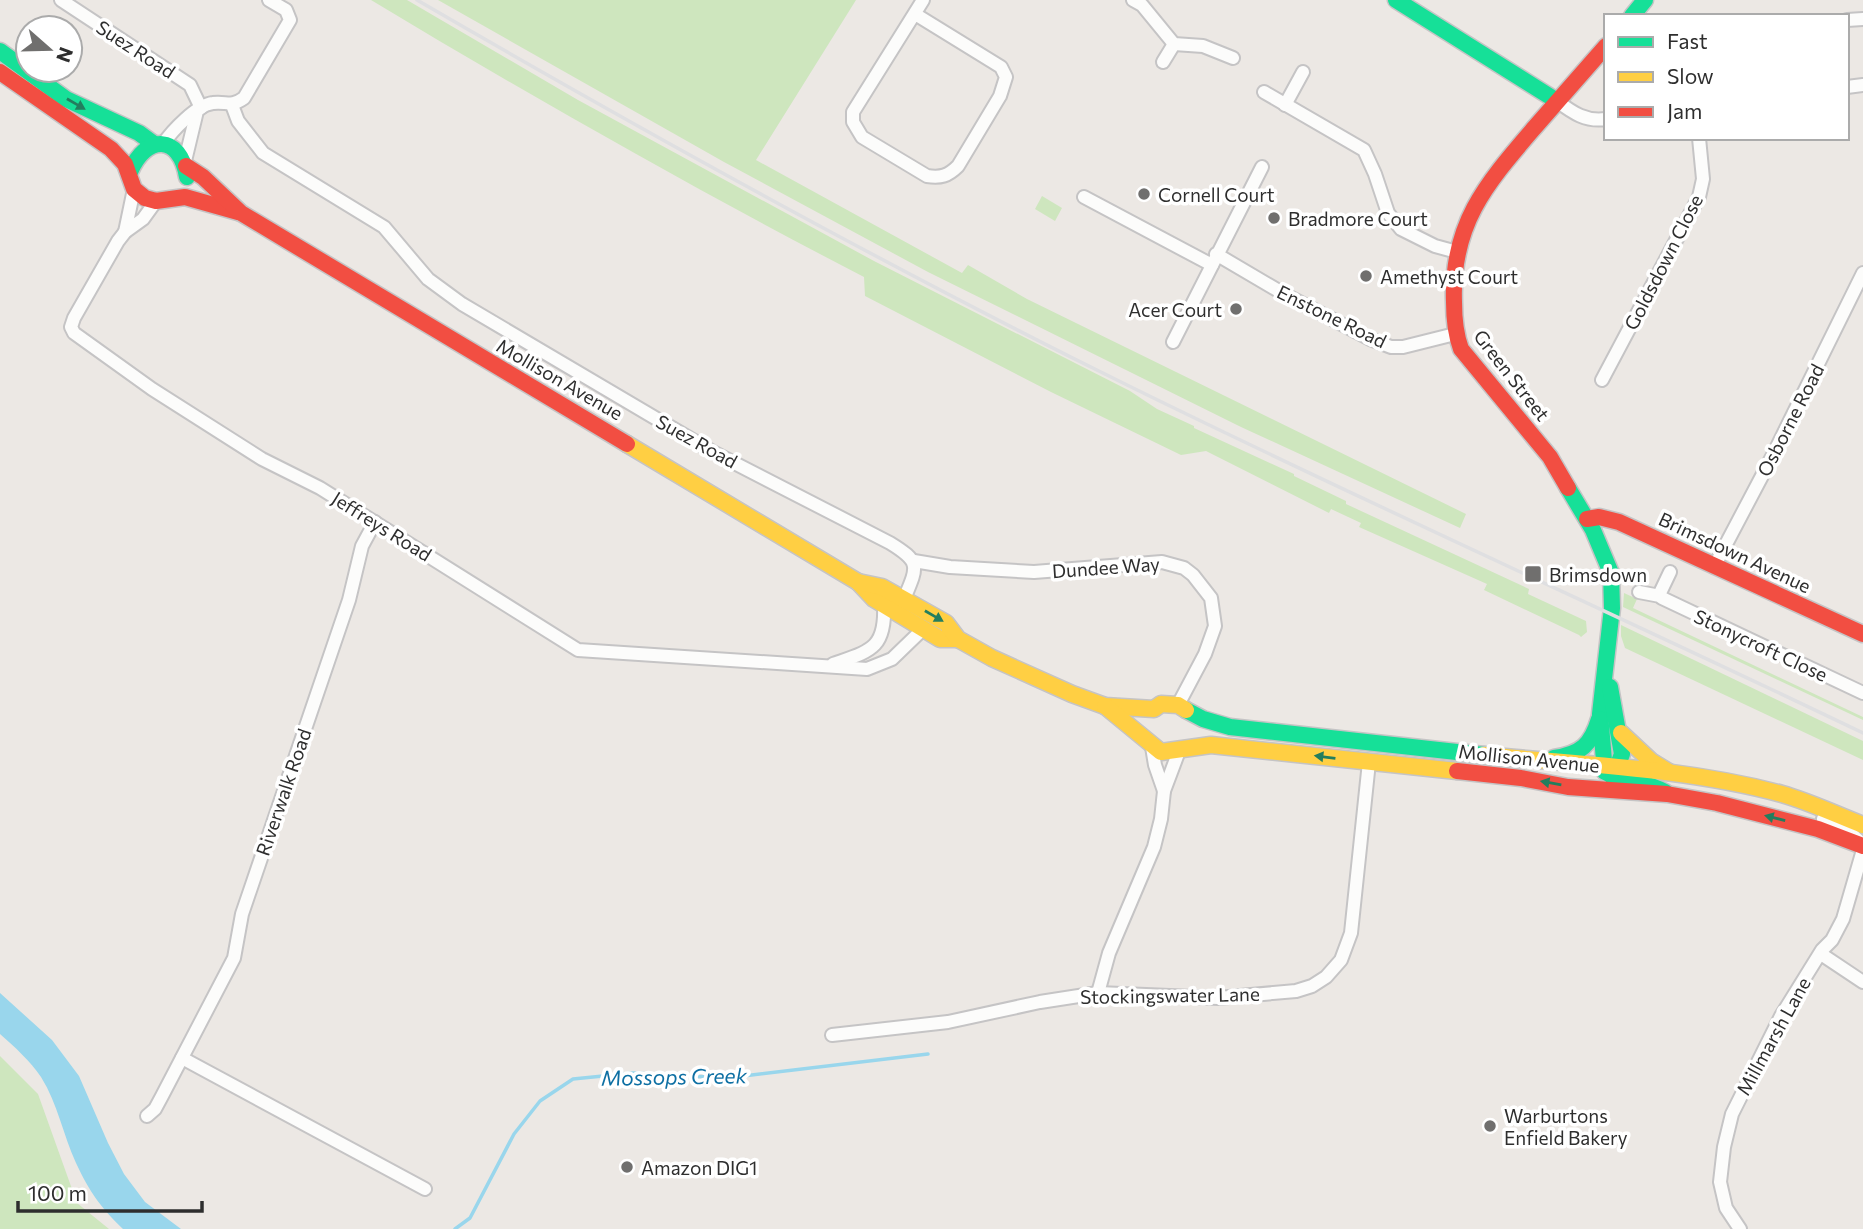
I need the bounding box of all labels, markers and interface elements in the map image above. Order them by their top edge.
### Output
north arrow [14,14,84,84]
legend [1604,14,1849,140]
street label: Suez Road [92,15,180,83]
text: Fast [1667,28,1708,53]
text: N [52,44,79,66]
text: Slow [1667,63,1714,88]
one-way arrow [66,98,85,110]
text: Jam [1667,98,1702,123]
place label: Cornell Court [1158,183,1275,206]
marker: Cornell Court [1136,186,1152,202]
street label: Goldsdown Close [1619,190,1707,334]
place label: Bradmore Court [1288,207,1428,230]
marker: Bradmore Court [1266,210,1282,226]
place label: Amethyst Court [1380,265,1518,288]
marker: Amethyst Court [1358,268,1374,284]
street label: Enstone Road [1274,280,1390,352]
place label: Acer Court [1128,298,1222,321]
marker: Acer Court [1228,301,1244,317]
street label: Green Street [1469,325,1555,425]
street label: Mollison Avenue [493,334,627,424]
street label: Osborne Road [1752,360,1828,480]
street label: Suez Road [652,409,742,473]
street label: Jeffreys Road [328,486,436,566]
street label: Brimsdown Avenue [1655,507,1815,597]
street label: Dundee Way [1051,552,1161,582]
place label: Brimsdown [1549,563,1647,586]
marker: Brimsdown [1523,564,1543,584]
street label: Stonycroft Close [1691,604,1831,686]
one-way arrow [924,610,944,622]
street label: Riverwalk Road [251,726,315,858]
street label: Mollison Avenue [1457,739,1601,777]
one-way arrow [1314,751,1336,762]
one-way arrow [1540,778,1562,789]
one-way arrow [1764,812,1786,823]
street label: Millmarsh Lane [1731,973,1815,1099]
street label: Stockingswater Lane [1080,982,1260,1008]
water label: Mossops Creek [601,1062,748,1090]
place label: Warburtons Enfield Bakery [1504,1104,1628,1149]
marker: Warburtons Enfield Bakery [1482,1118,1498,1134]
place label: Amazon DIG1 [641,1156,757,1179]
marker: Amazon DIG1 [619,1159,635,1175]
scale bar [18,1170,201,1214]
text: 100 m [28,1180,87,1205]

